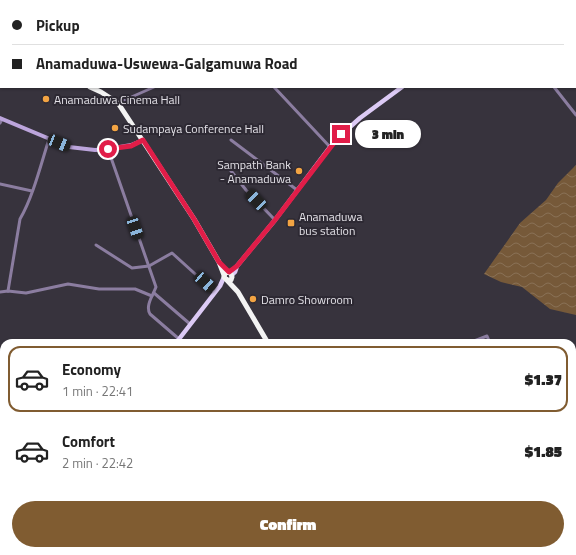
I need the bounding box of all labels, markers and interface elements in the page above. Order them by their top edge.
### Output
text: Pickup [36,14,80,37]
text: Anamaduwa-Uswewa-Galgamuwa Road [36,52,298,75]
place label: Anamaduwa Cinema Hall [54,90,180,109]
marker: Anamaduwa Cinema Hall [41,94,51,104]
place label: Sudampaya Conference Hall [123,119,264,138]
callout: 3 min [355,120,421,148]
marker: Sudampaya Conference Hall [110,123,120,133]
text: 3 min [372,124,404,144]
route end [332,125,350,143]
car [46,133,72,153]
route start [99,140,117,158]
place label: Sampath Bank - Anamaduwa [217,155,291,188]
marker: Sampath Bank - Anamaduwa [294,166,304,176]
car [243,187,269,213]
place label: Anamaduwa bus station [299,207,362,240]
car [125,215,145,241]
marker: Anamaduwa bus station [286,218,296,228]
car [192,270,218,294]
place label: Damro Showroom [261,290,353,309]
marker: Damro Showroom [248,294,258,304]
text: Economy [62,358,121,381]
icon: car [14,361,50,397]
text: $1.37 [525,368,562,391]
text: 1 min · 22:41 [62,381,133,401]
text: Comfort [62,430,115,453]
icon: car [14,433,50,469]
text: $1.85 [525,440,562,463]
text: 2 min · 22:42 [62,453,133,473]
button: Confirm [12,501,564,547]

